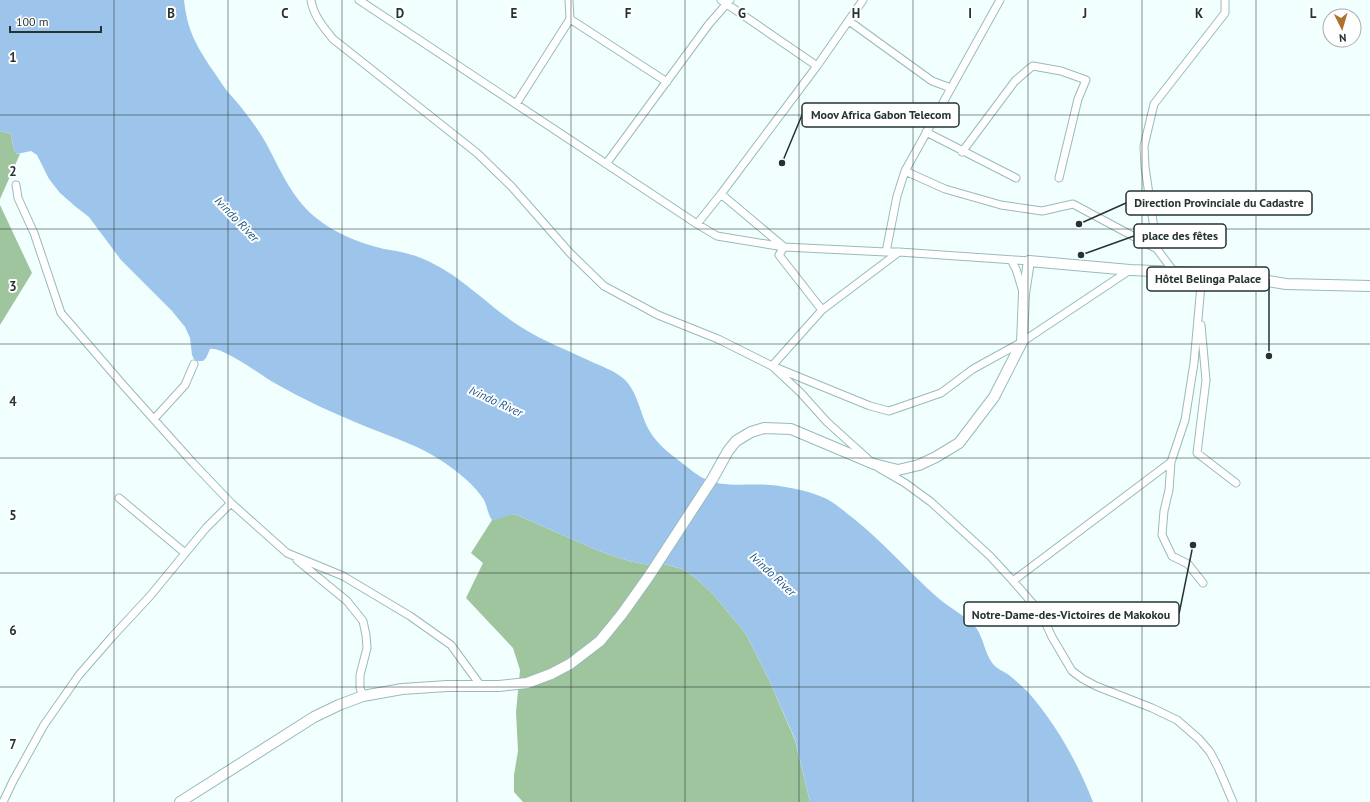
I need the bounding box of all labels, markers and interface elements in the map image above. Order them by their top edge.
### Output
text: B [167,5,175,22]
text: C [281,5,289,22]
text: D [396,5,404,22]
text: E [511,5,518,22]
text: F [625,5,632,22]
text: G [738,5,746,22]
text: H [852,5,860,22]
text: I [968,5,972,22]
text: J [1082,5,1087,22]
text: K [1195,5,1203,22]
text: L [1310,5,1317,22]
scale bar [10,8,101,34]
north arrow [1322,8,1362,48]
text: 100 m [16,14,49,29]
text: N [1339,31,1347,45]
text: 1 [9,49,17,66]
callout: Moov Africa Gabon Telecom [802,103,959,127]
text: Moov Africa Gabon Telecom [811,107,951,122]
text: 2 [9,163,17,180]
callout: Direction Provinciale du Cadastre [1126,191,1312,215]
water label: Ivindo River [212,193,263,246]
text: Direction Provinciale du Cadastre [1134,195,1304,210]
callout: place des fêtes [1134,224,1226,248]
text: place des fêtes [1142,228,1218,243]
callout: Hôtel Belinga Palace [1147,267,1269,291]
text: Hôtel Belinga Palace [1155,271,1261,286]
text: 3 [9,278,17,295]
water label: Ivindo River [467,382,526,420]
text: 4 [9,393,17,410]
text: 5 [9,507,17,524]
water label: Ivindo River [747,549,800,600]
callout: Notre-Dame-des-Victoires de Makokou [964,602,1179,626]
text: Notre-Dame-des-Victoires de Makokou [972,607,1170,622]
text: 6 [9,622,17,639]
text: 7 [9,736,17,753]

